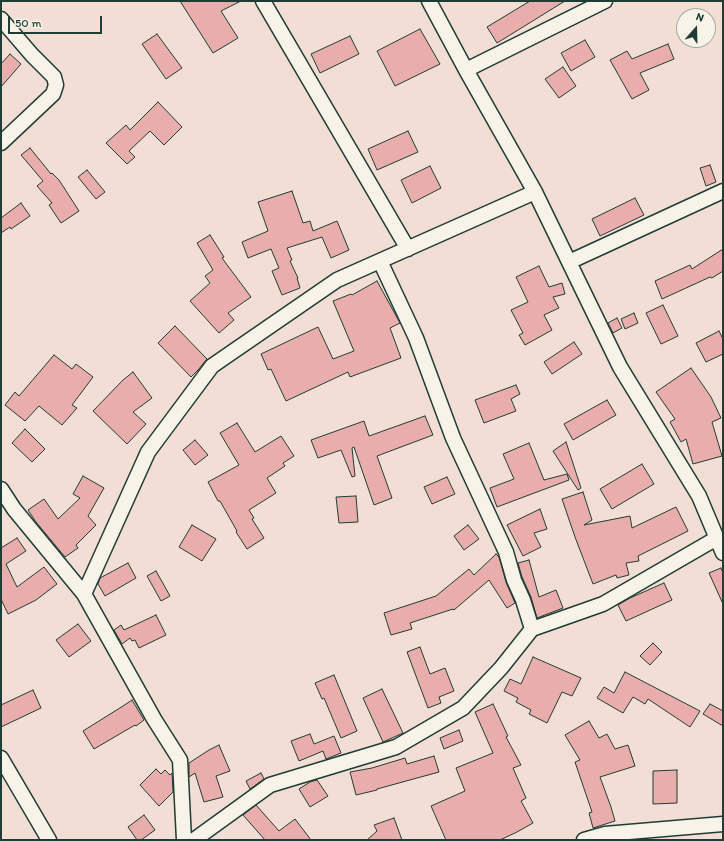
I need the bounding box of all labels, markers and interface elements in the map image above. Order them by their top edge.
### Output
scale bar [10,8,104,34]
north arrow [676,8,716,48]
text: N [694,10,706,25]
text: 50 m [15,16,41,30]

